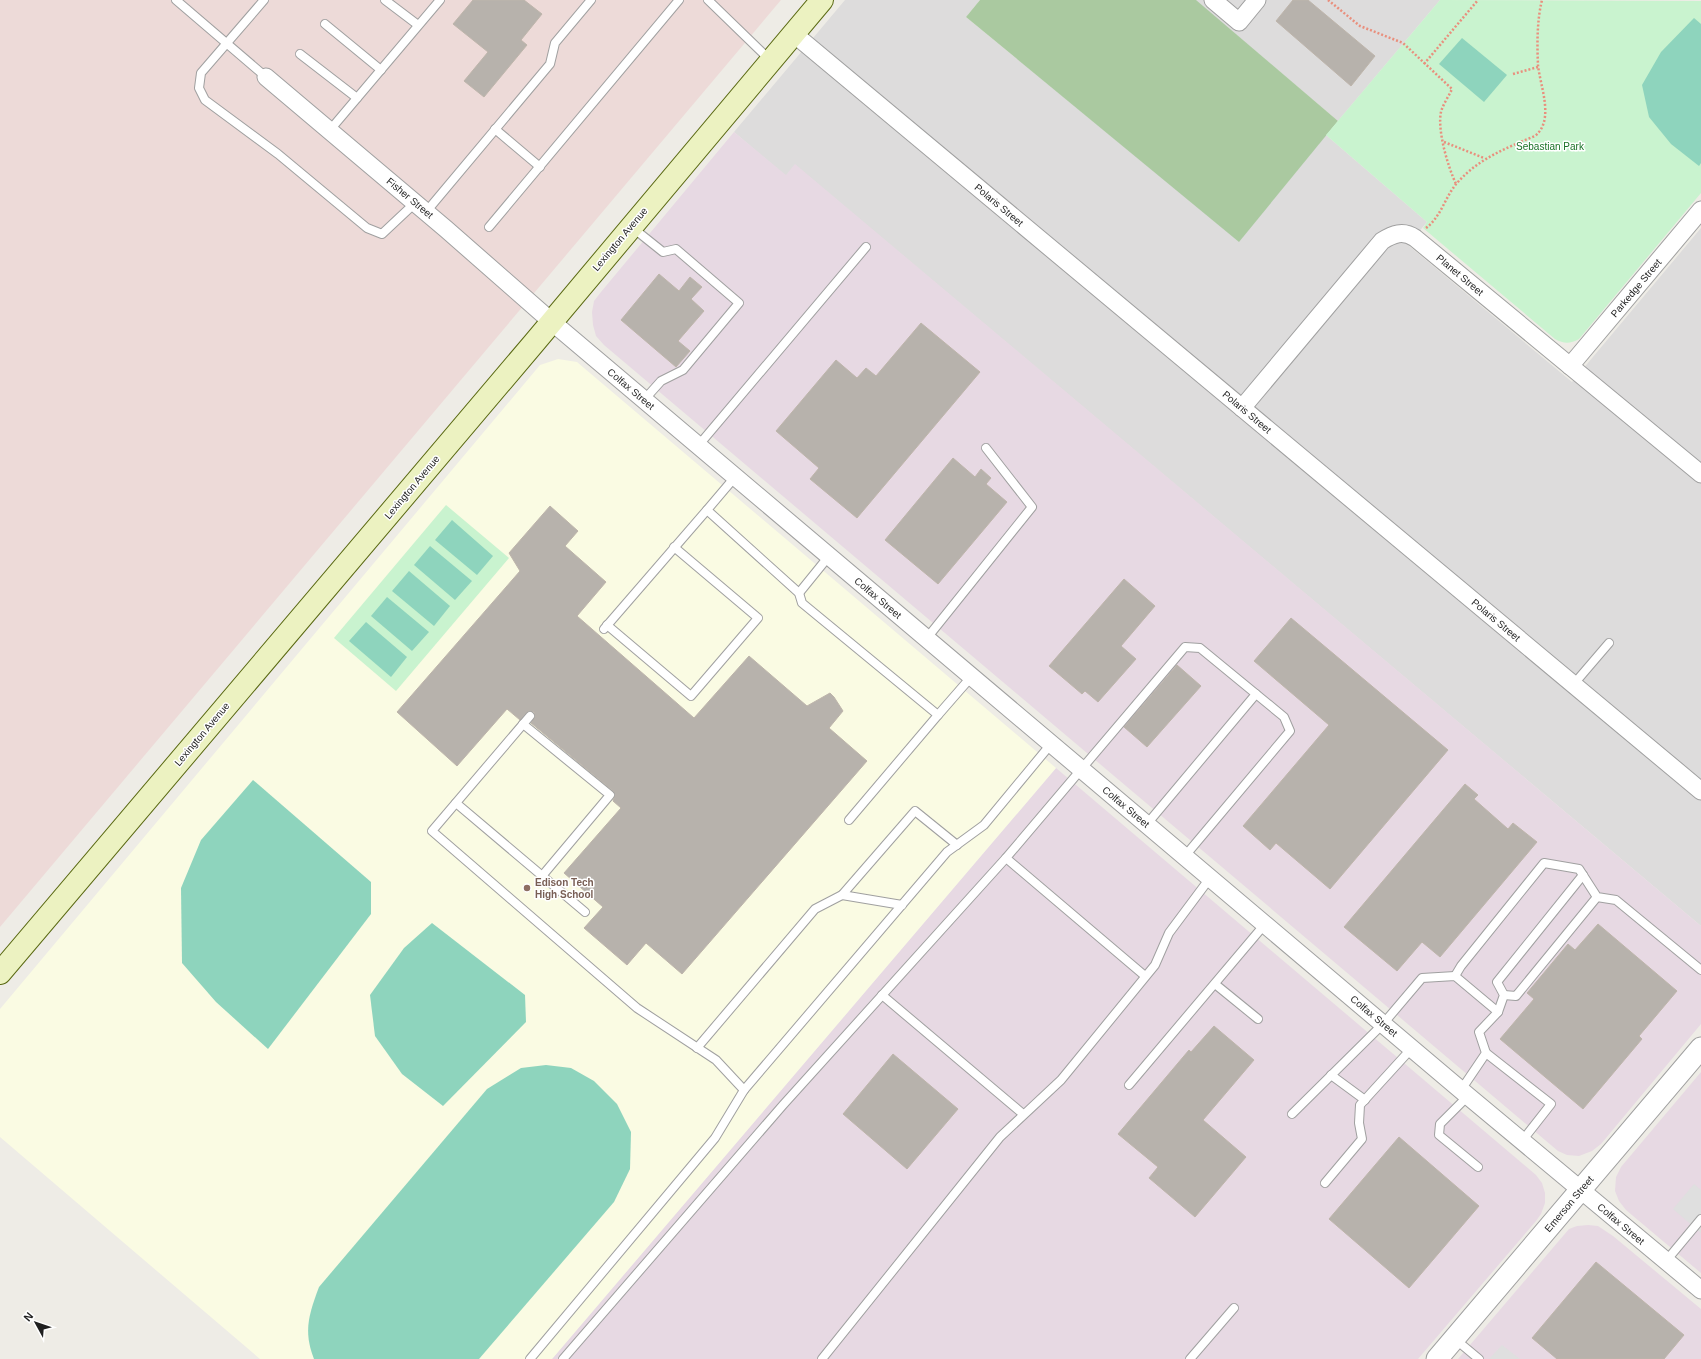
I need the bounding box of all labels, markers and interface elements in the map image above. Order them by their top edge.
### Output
park label: Sebastian Park [1516,141,1585,152]
street label: Fisher Street [385,175,436,221]
street label: Polaris Street [972,181,1026,229]
street label: Lexington Avenue [590,205,650,273]
street label: Planet Street [1434,252,1486,298]
street label: Parkedge Street [1609,257,1664,319]
street label: Colfax Street [605,366,657,412]
street label: Polaris Street [1220,388,1274,436]
street label: Lexington Avenue [382,453,442,521]
street label: Colfax Street [852,575,904,621]
street label: Polaris Street [1469,596,1523,644]
street label: Lexington Avenue [172,700,232,768]
street label: Colfax Street [1100,784,1152,830]
place label: Edison Tech High School [535,877,594,900]
marker: Edison Tech High School [522,883,532,893]
street label: Colfax Street [1348,993,1400,1039]
street label: Emerson Street [1542,1174,1596,1234]
street label: Colfax Street [1595,1201,1647,1247]
north arrow [16,1303,56,1343]
text: N [21,1310,36,1323]

